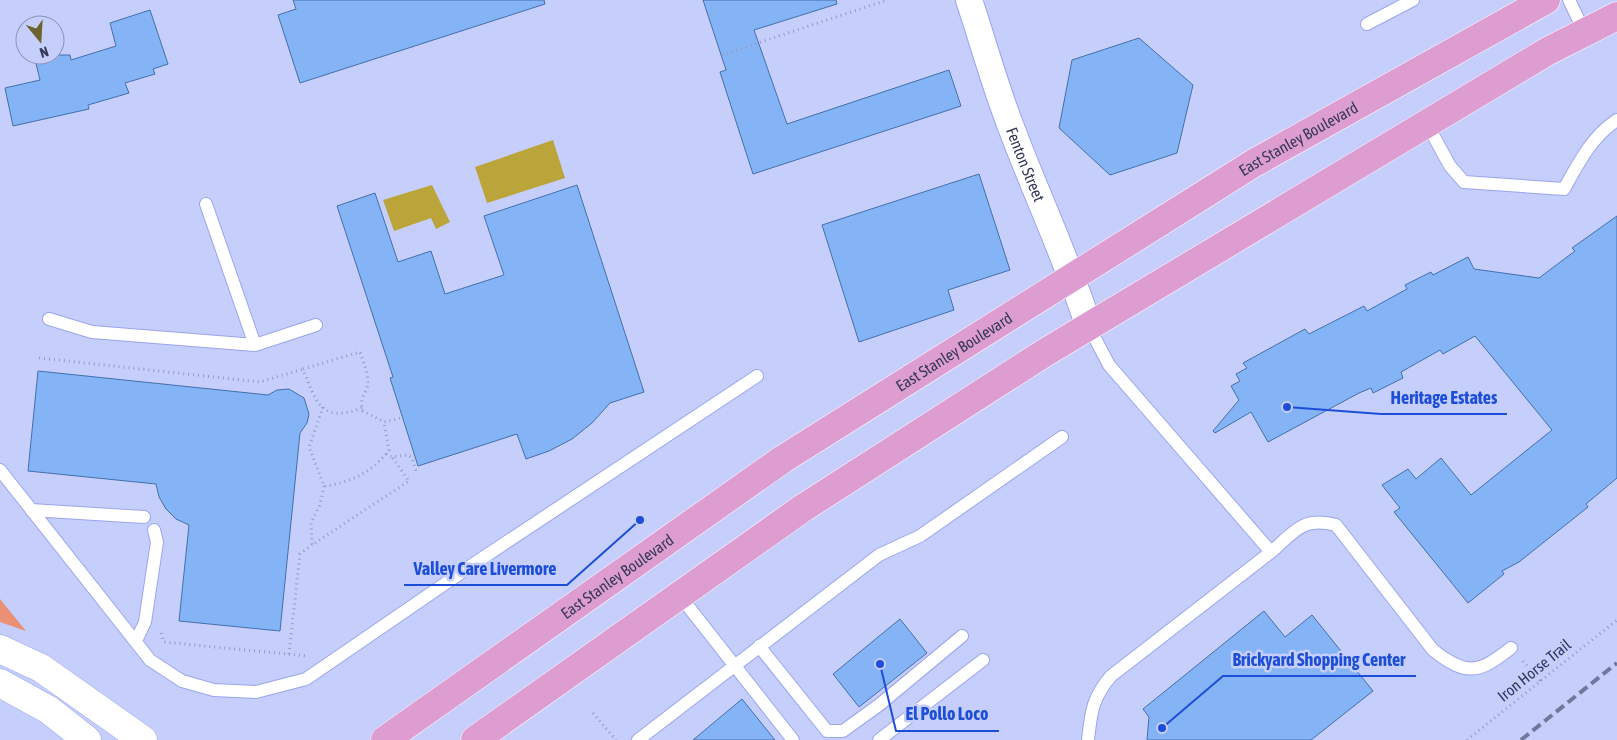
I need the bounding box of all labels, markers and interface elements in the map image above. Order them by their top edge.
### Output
north arrow [15,15,65,65]
text: N [38,43,50,61]
street label: East Stanley Boulevard [1235,98,1361,179]
street label: Fenton Street [1003,125,1049,204]
street label: East Stanley Boulevard [893,308,1015,395]
callout: Heritage Estates [1381,381,1507,414]
text: Heritage Estates [1391,387,1498,408]
street label: East Stanley Boulevard [557,530,677,622]
callout: Valley Care Livermore [404,552,567,585]
text: Valley Care Livermore [412,558,557,579]
street label: Iron Horse Trail [1494,635,1575,705]
callout: Brickyard Shopping Center [1223,643,1416,676]
text: Brickyard Shopping Center [1233,649,1406,670]
callout: El Pollo Loco [896,698,999,731]
text: El Pollo Loco [906,703,988,724]

